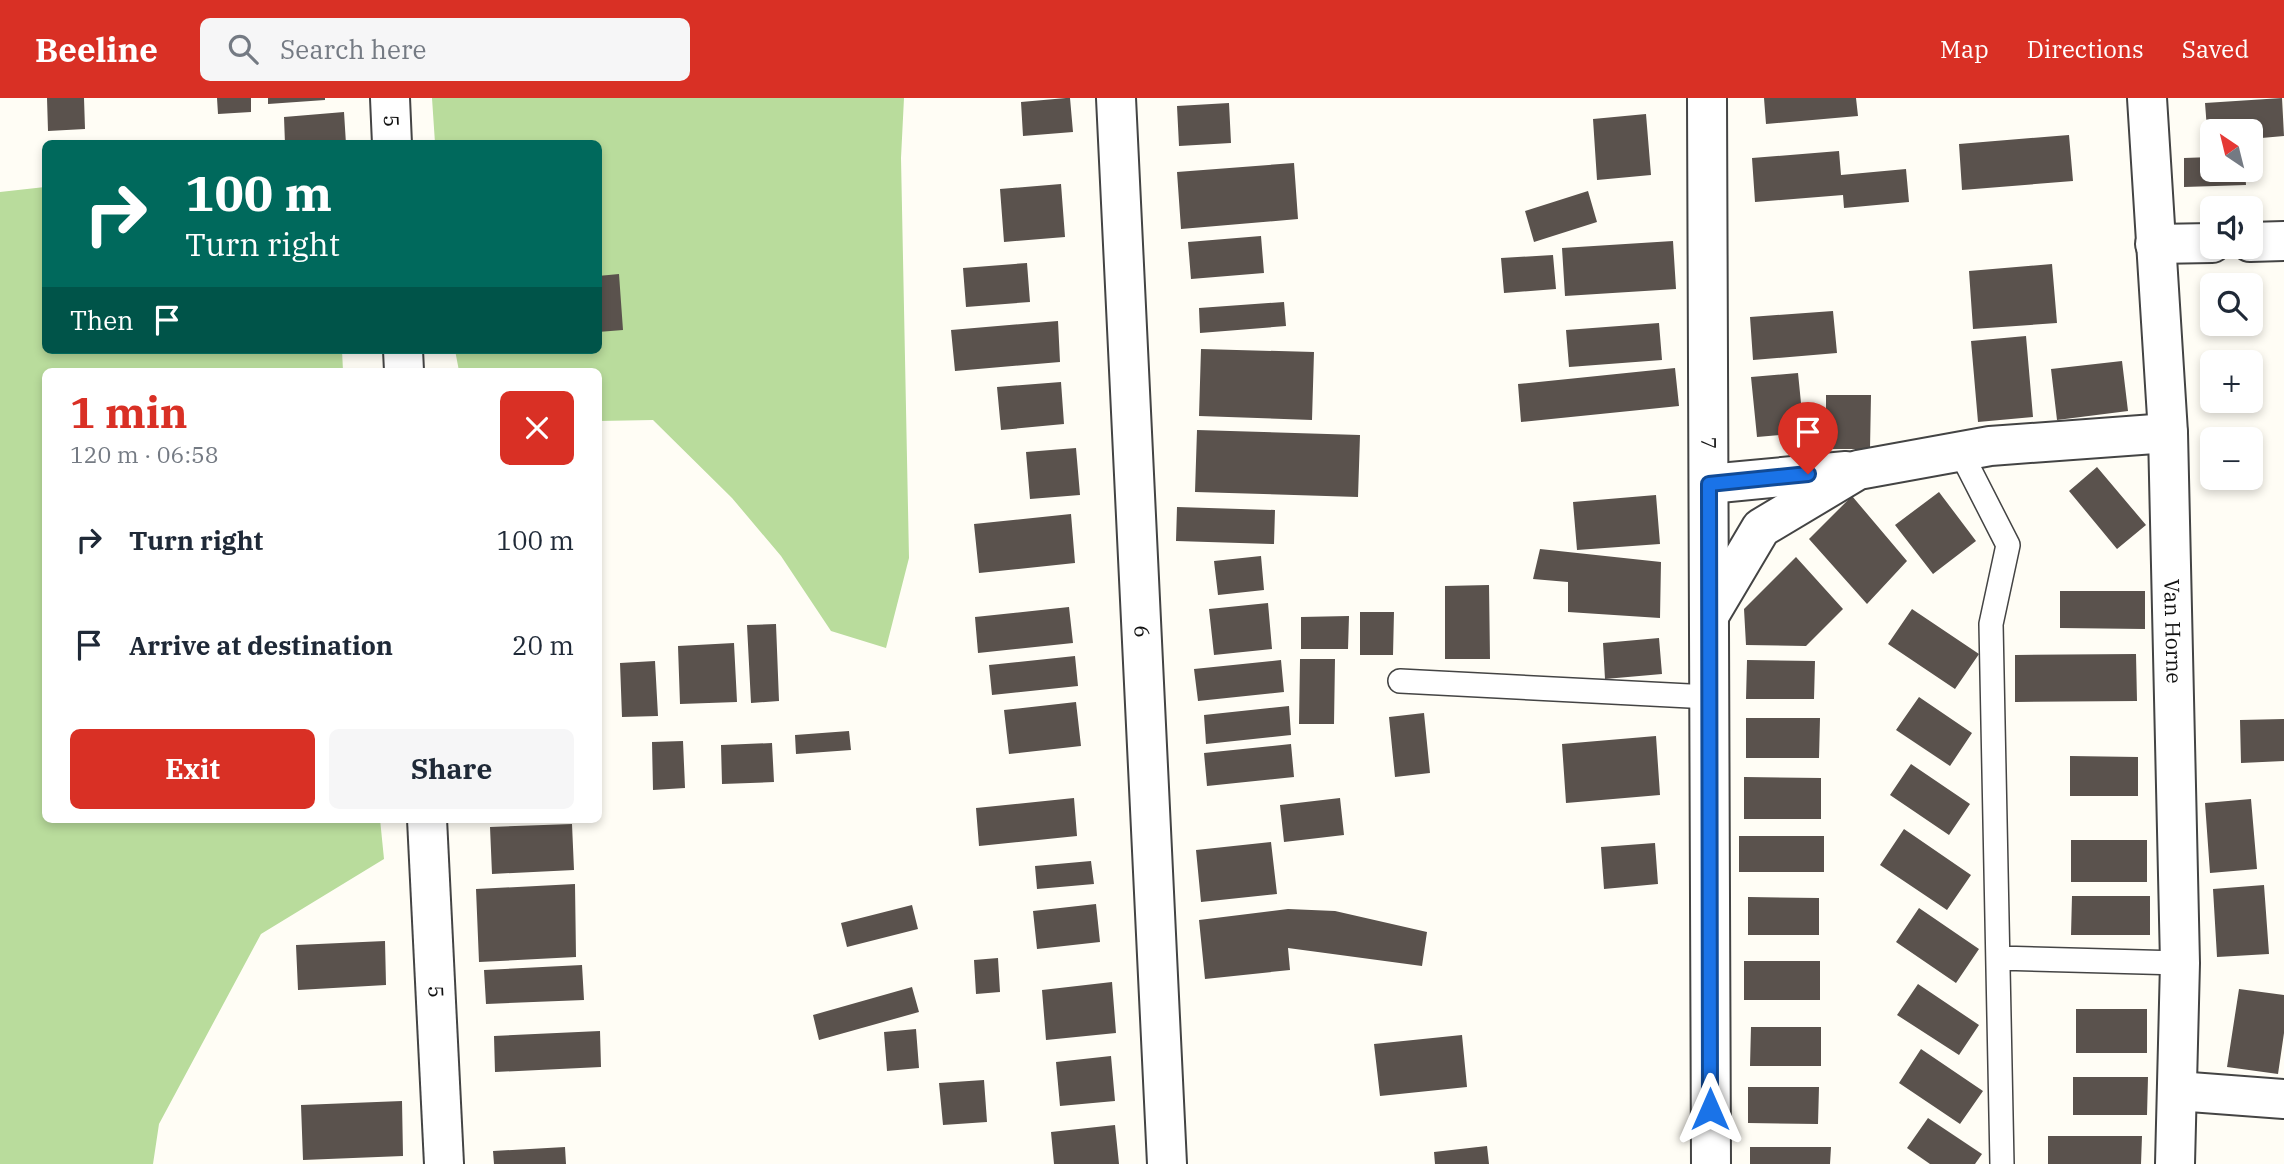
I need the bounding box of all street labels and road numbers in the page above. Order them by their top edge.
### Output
street label: 5 [378,114,406,128]
street label: 7 [1695,437,1723,449]
street label: Van Horne [2158,579,2189,684]
street label: 6 [1128,624,1157,638]
street label: 5 [422,985,451,999]

